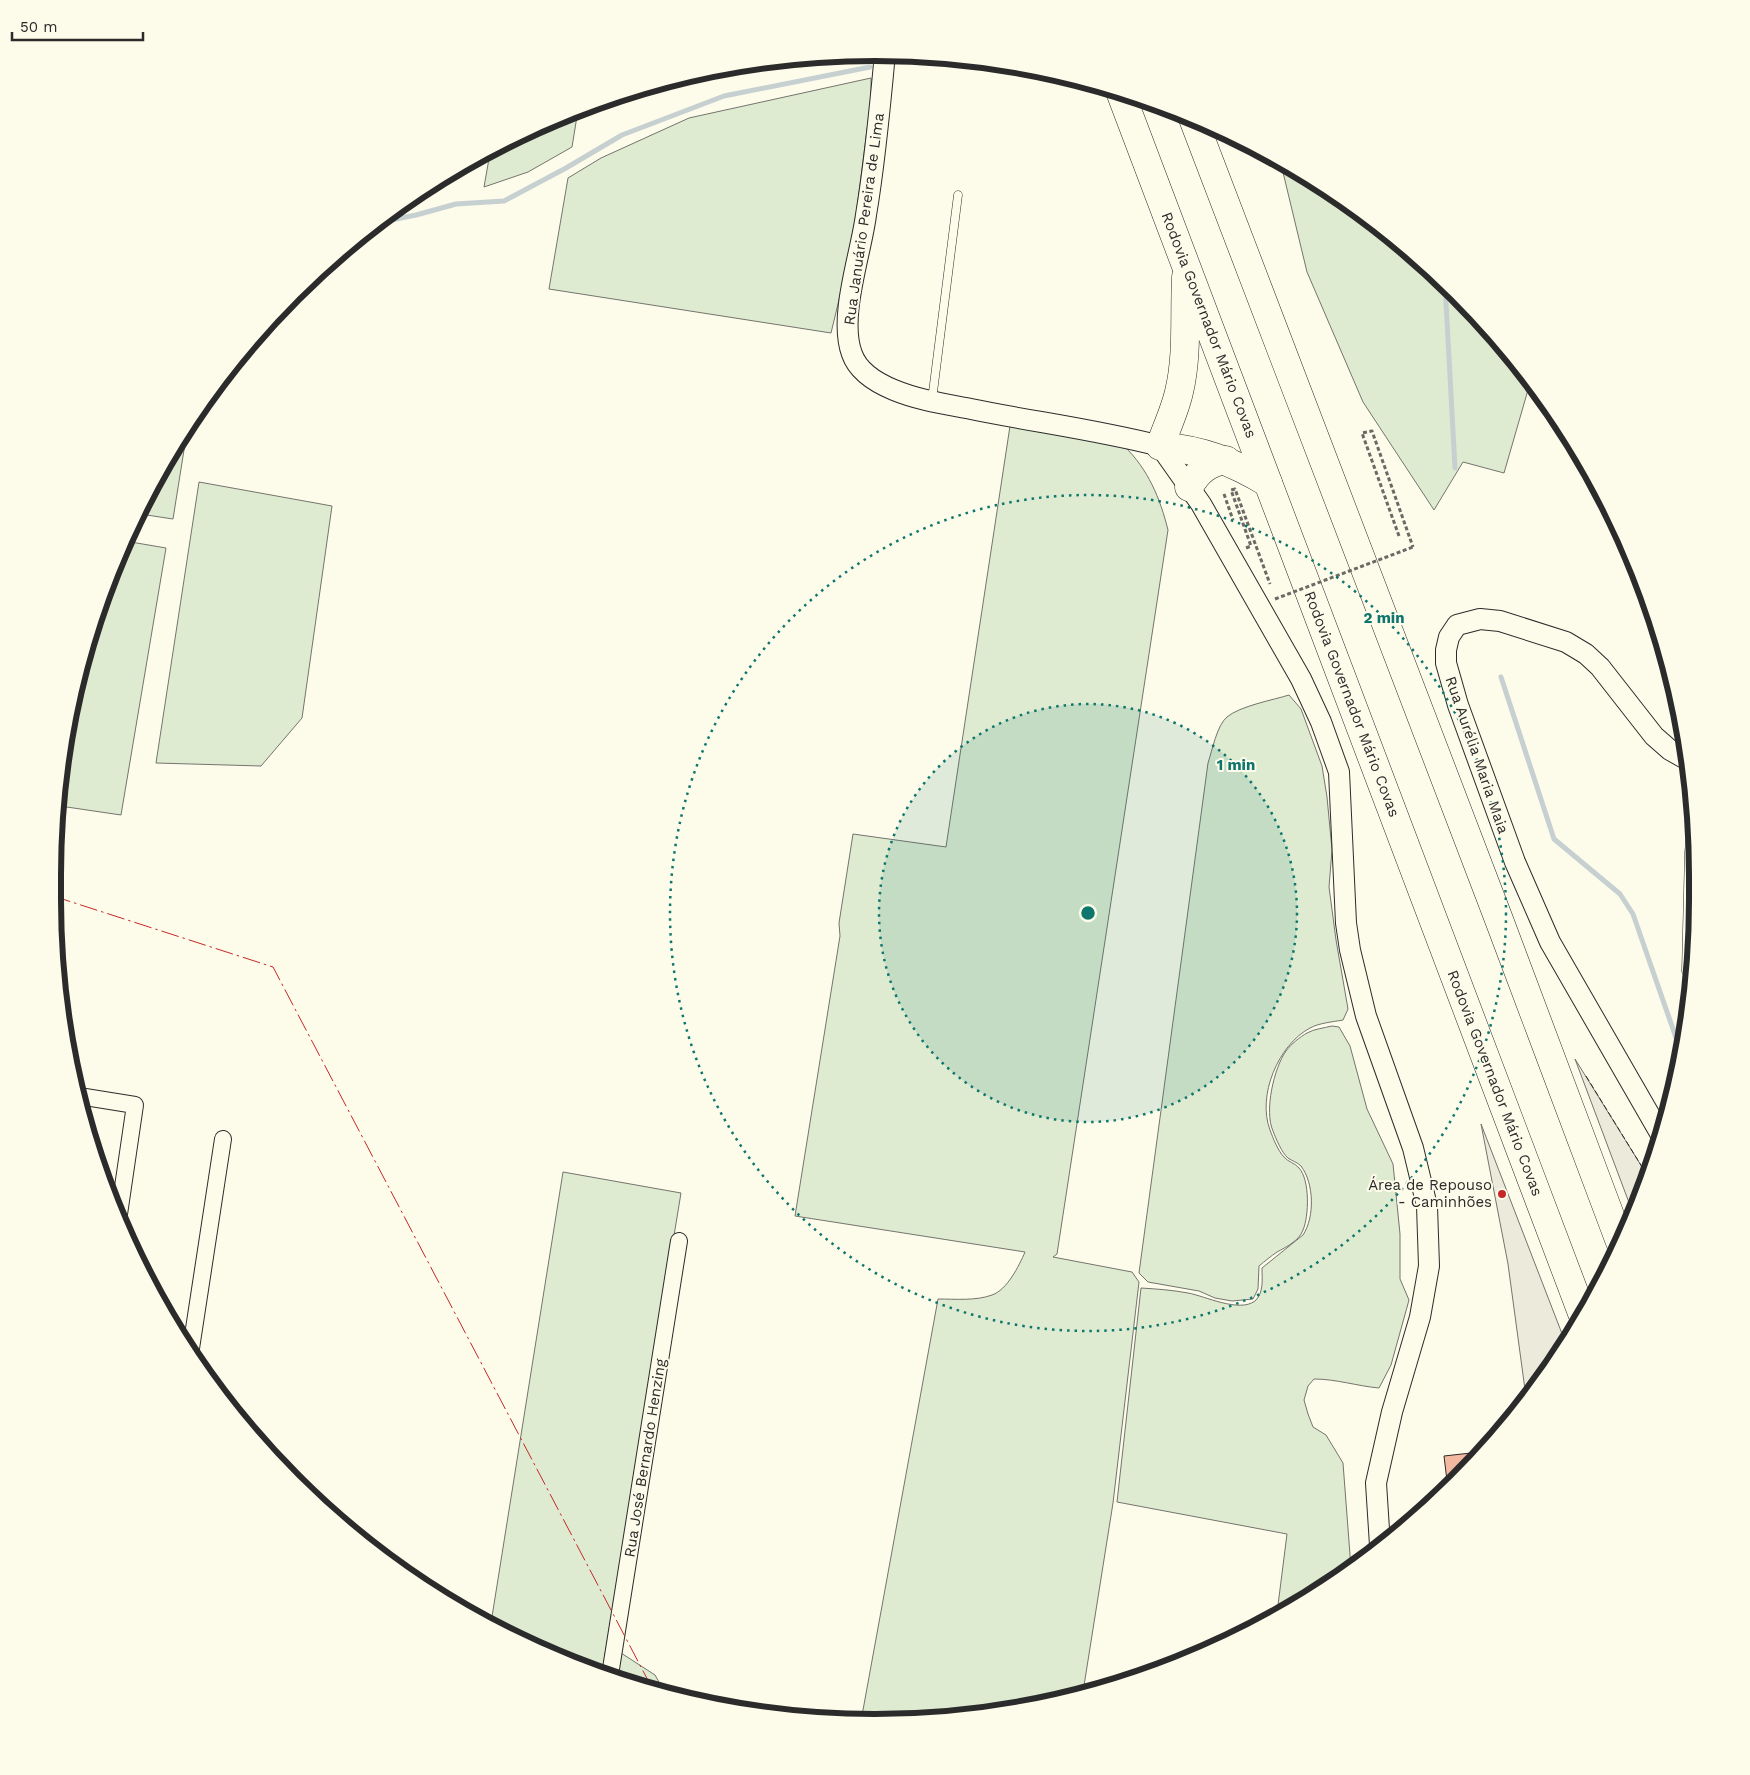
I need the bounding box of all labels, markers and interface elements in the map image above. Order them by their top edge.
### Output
scale bar [12,10,144,42]
text: 50 m [20,18,57,36]
street label: Rua Januário Pereira de Lima [840,111,888,326]
street label: Rodovia Governador Mário Covas [1158,210,1261,441]
street label: Rodovia Governador Mário Covas [1301,589,1404,820]
text: 2 min [1363,609,1405,627]
street label: Rua Aurélia Maria Maia [1442,674,1513,837]
text: 1 min [1217,756,1255,774]
centre of rings [1079,904,1097,922]
street label: Rodovia Governador Mário Covas [1444,968,1547,1199]
place label: Área de Repouso - Caminhões [1368,1176,1492,1211]
marker: Área de Repouso - Caminhões [1496,1188,1508,1200]
street label: Rua José Bernardo Henzing [620,1357,670,1559]

